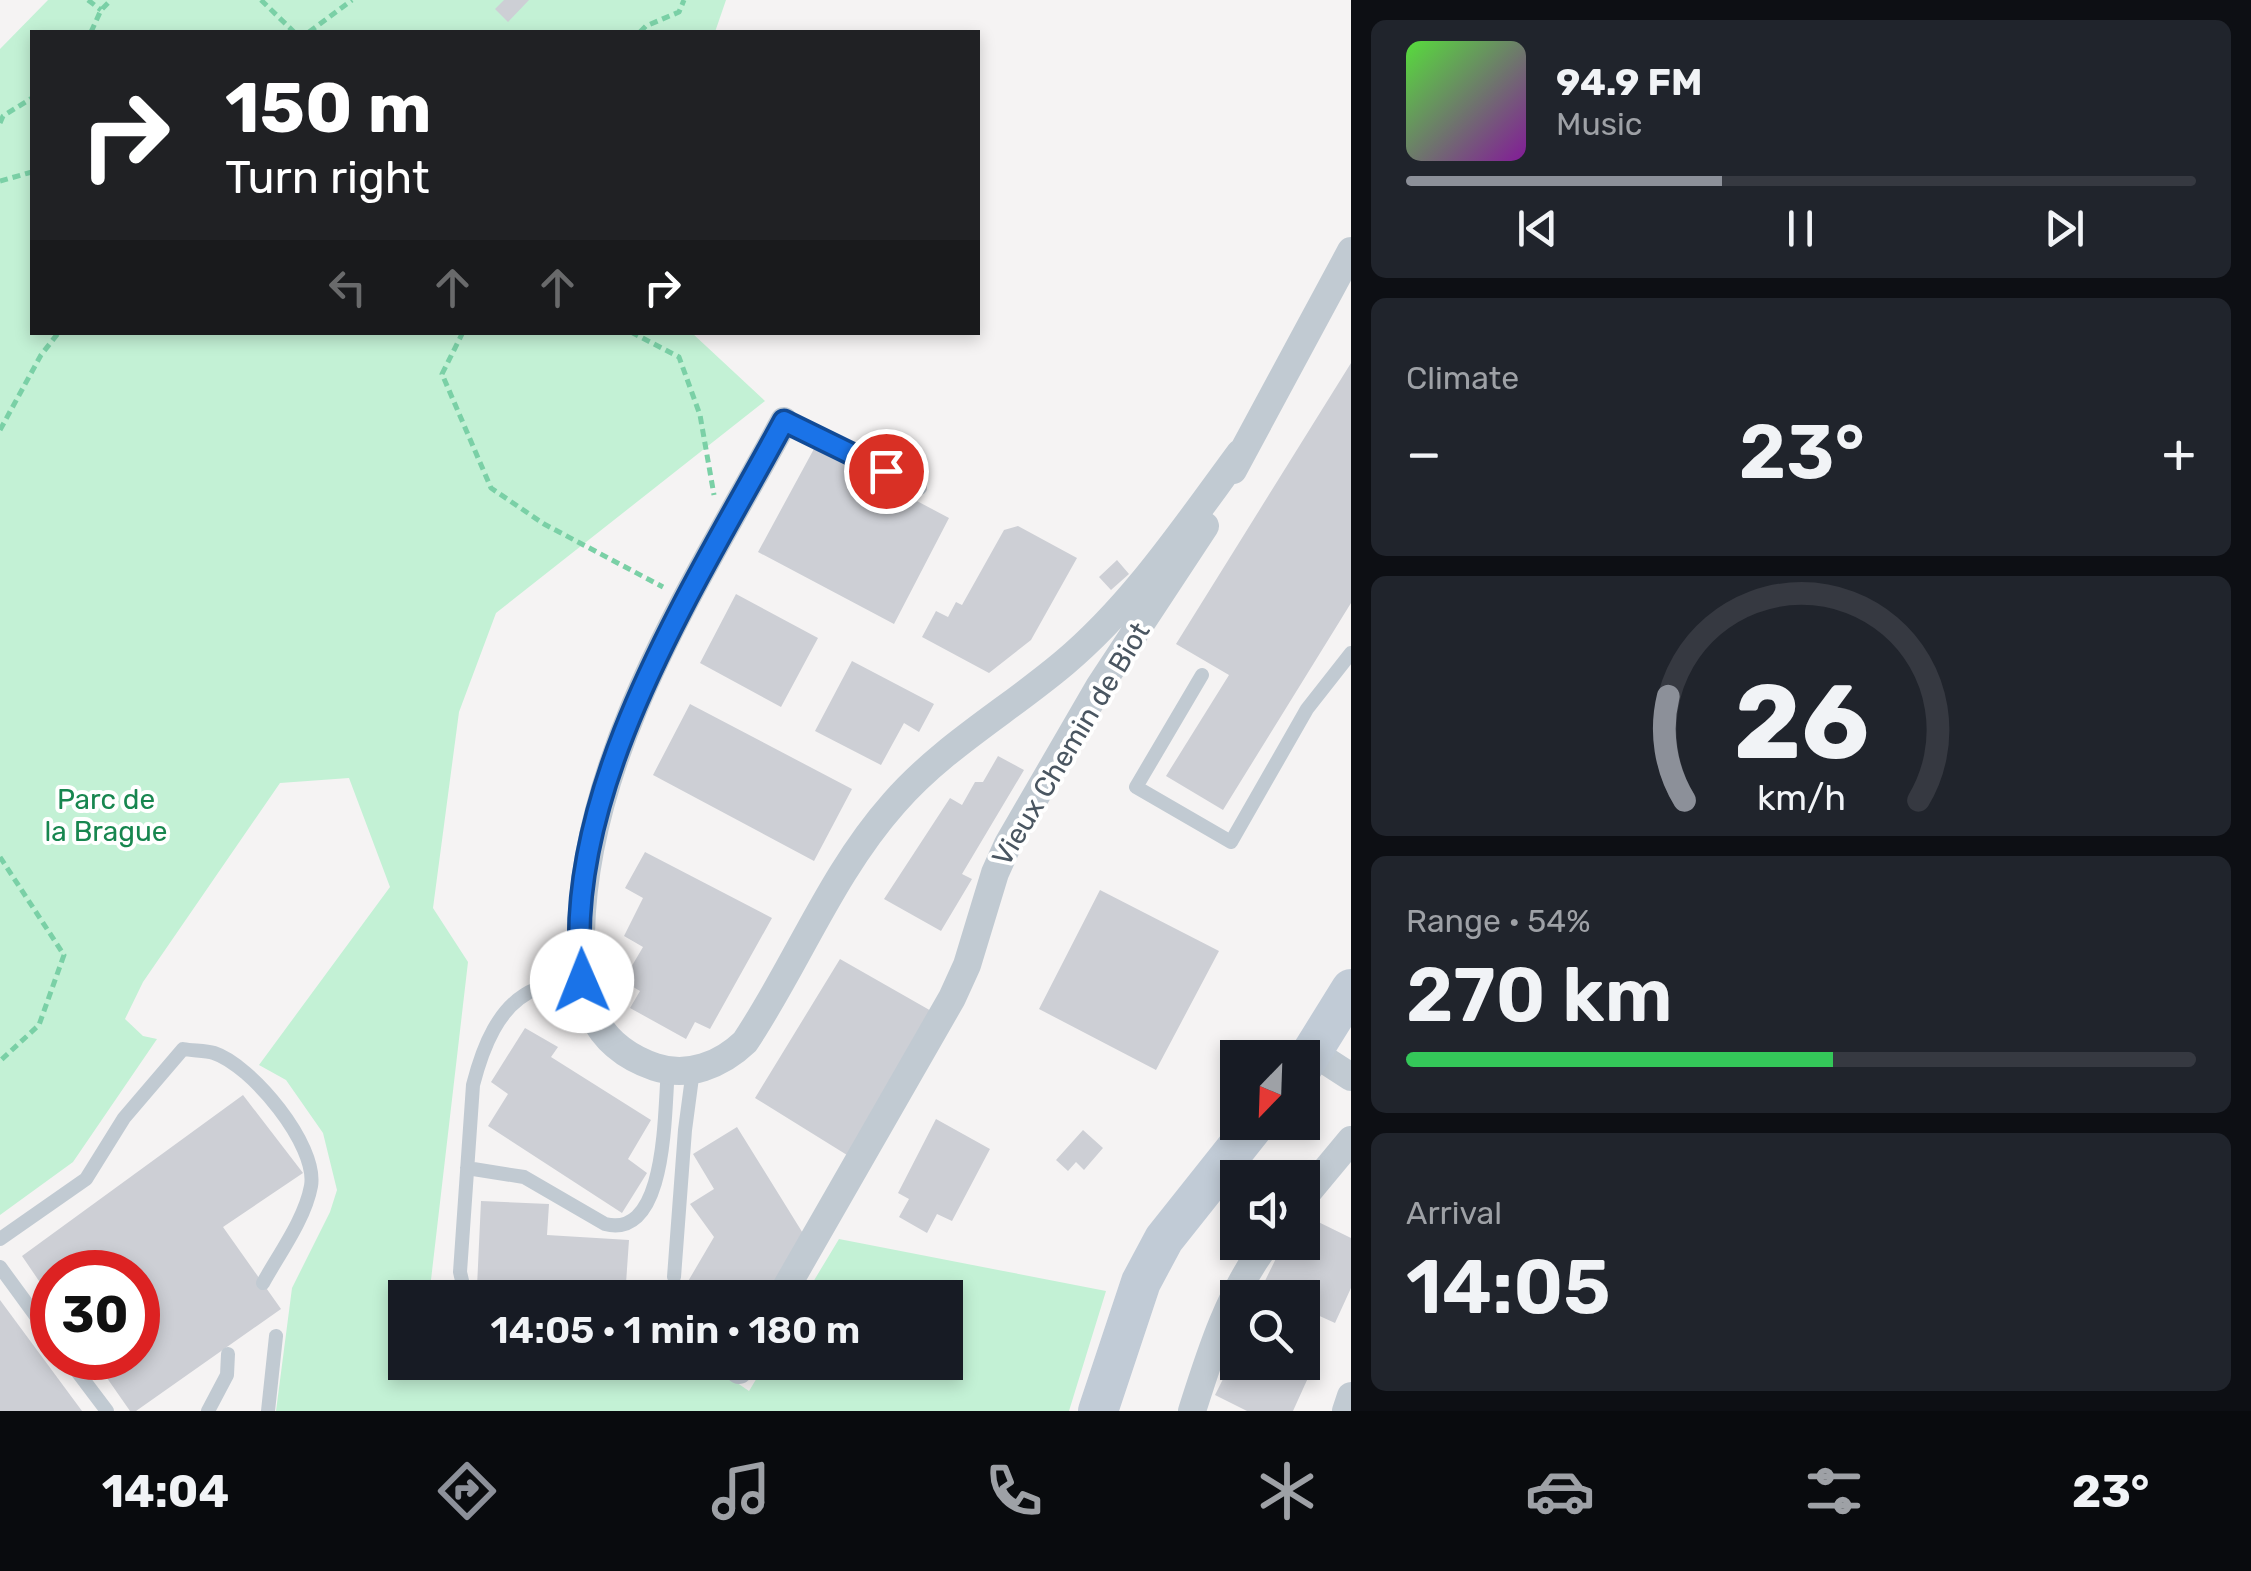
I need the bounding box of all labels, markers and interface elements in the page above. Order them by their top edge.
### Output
text: 94.9 FM [1556,59,1702,105]
text: 150 m [225,67,432,150]
icon: right [60,70,190,200]
text: Music [1556,105,1642,143]
text: Turn right [225,151,429,204]
icon: previous [1510,201,1565,256]
icon: pause [1773,201,1828,256]
icon: next [2037,201,2092,256]
icon: left [320,260,375,315]
icon: ahead [425,260,480,315]
icon: ahead [530,260,585,315]
icon: right [635,260,690,315]
text: Climate [1406,359,1519,397]
text: 23° [1739,408,1865,497]
text: − [1406,421,1442,486]
text: + [2162,421,2196,486]
pin [844,429,929,514]
icon: arrive [859,444,914,499]
street label: Vieux Chemin de Biot [985,616,1157,872]
text: 26 [1733,661,1869,784]
text: km/h [1756,777,1846,819]
park label: Parc de la Brague [45,783,167,848]
text: Range · 54% [1406,902,1591,940]
position arrow [530,929,634,1033]
text: 270 km [1406,951,1673,1040]
north arrow [1220,1040,1320,1140]
map controls [1220,1040,1320,1380]
button: sound [1220,1160,1320,1260]
text: Arrival [1406,1194,1502,1232]
text: 14:05 [1406,1243,1611,1332]
speed limit sign: 30 [30,1250,160,1380]
button: search [1220,1280,1320,1380]
text: 14:05 · 1 min · 180 m [491,1307,860,1353]
icon: directions [432,1456,502,1526]
icon: music [706,1456,776,1526]
icon: phone [979,1456,1049,1526]
icon: climate [1252,1456,1322,1526]
icon: car [1525,1456,1595,1526]
icon: filters [1799,1456,1869,1526]
text: 14:04 [102,1465,229,1518]
text: 23° [2072,1465,2149,1518]

